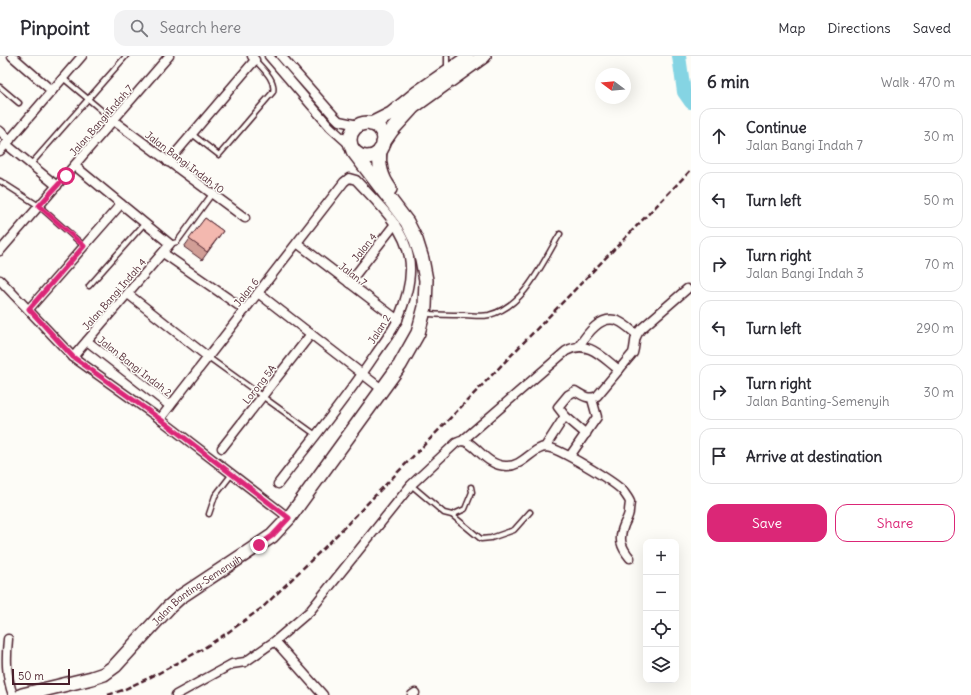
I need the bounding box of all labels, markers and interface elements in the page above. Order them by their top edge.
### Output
search box [114,10,394,46]
text: Pinpoint [20,16,90,40]
icon: search [128,17,150,39]
text: Search here [160,18,241,37]
text: Map [778,19,805,37]
text: Directions [827,19,891,37]
text: Saved [913,19,951,37]
north arrow [595,68,631,104]
text: 6 min [707,71,749,93]
text: Walk · 470 m [881,74,955,91]
street label: Jalan Bangi Indah 7 [67,82,136,159]
text: Continue [746,118,807,137]
icon: ahead [708,125,730,147]
street label: Jalan Bangi Indah 10 [143,128,227,196]
text: 30 m [924,128,954,145]
text: Jalan Bangi Indah 7 [746,137,863,154]
route start [57,167,75,185]
icon: left [708,189,730,211]
text: Turn left [746,191,801,210]
text: 50 m [923,192,954,209]
street label: Jalan 4 [349,230,380,264]
text: Turn right [746,246,811,265]
icon: right [708,253,730,275]
street label: Jalan Bangi Indah 4 [80,256,149,333]
text: 70 m [925,256,954,273]
street label: Jalan 7 [336,260,369,289]
text: Jalan Bangi Indah 3 [746,265,864,282]
street label: Jalan 6 [231,275,262,309]
street label: Jalan 2 [365,312,394,346]
icon: left [708,317,730,339]
text: Turn left [746,319,801,338]
text: 290 m [916,320,954,337]
street label: Jalan Bangi Indah 2 [95,333,175,400]
street label: Lorong 5A [240,362,279,407]
text: Turn right [746,374,811,393]
icon: right [708,381,730,403]
text: 30 m [924,384,954,401]
text: Jalan Banting-Semenyih [746,393,889,410]
icon: arrive [708,445,730,467]
text: Arrive at destination [746,447,882,466]
button: Save [707,504,827,542]
button: Share [835,504,955,542]
route end [250,536,268,554]
map controls [643,539,679,683]
button: + [643,539,679,575]
street label: Jalan Banting-Semenyih [149,551,245,628]
button: − [643,575,679,611]
button: locate [643,611,679,647]
button: layers [643,647,679,683]
scale bar [12,667,70,686]
text: 50 m [18,669,44,683]

